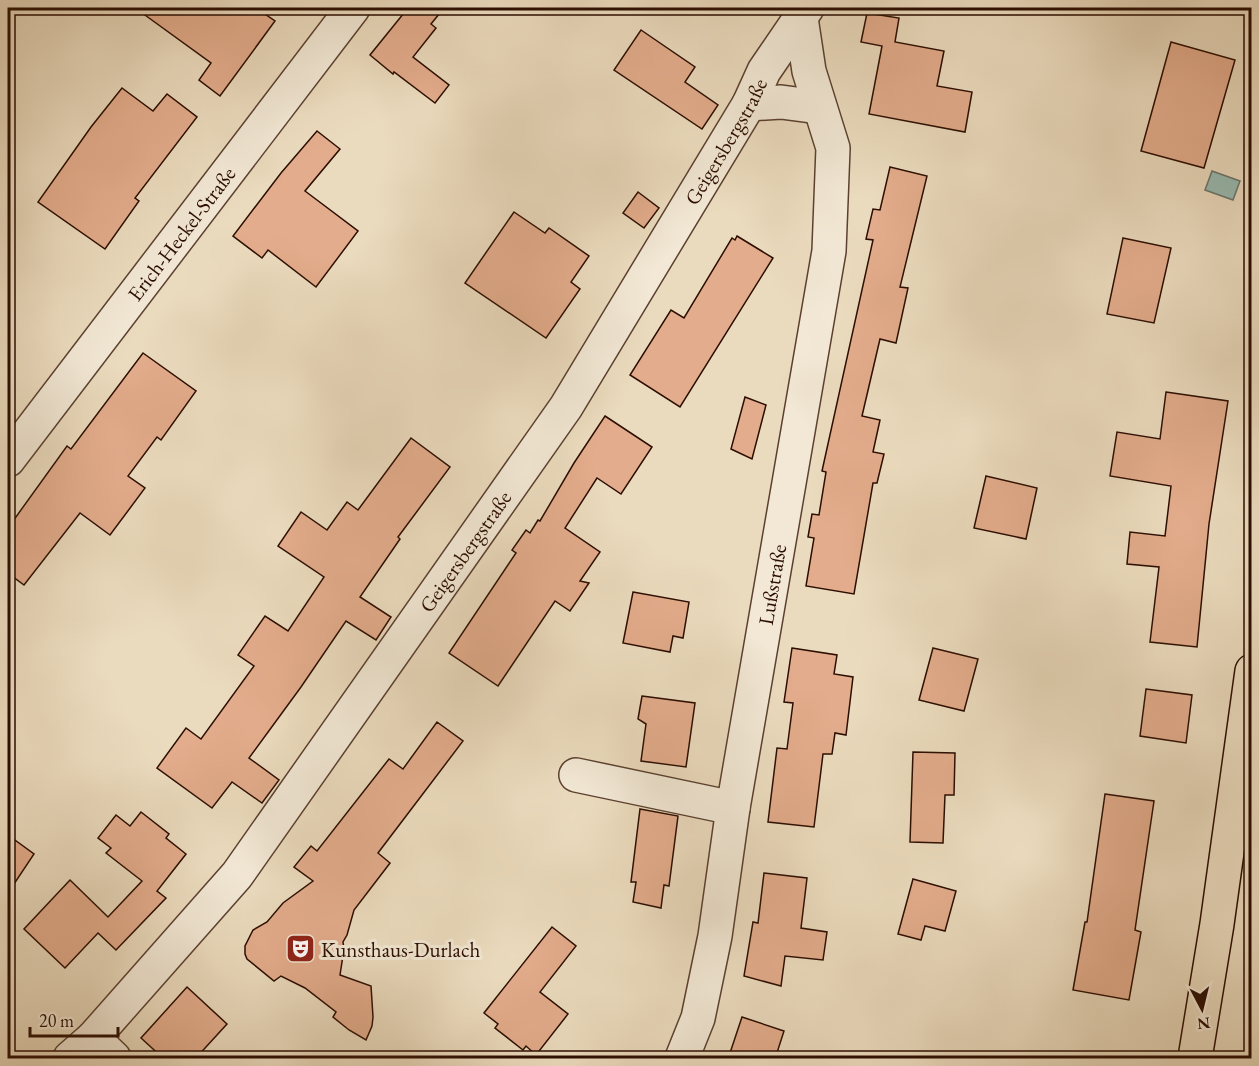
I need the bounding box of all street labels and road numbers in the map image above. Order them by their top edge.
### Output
street label: Geigersbergstraße [678,74,773,210]
street label: Erich-Heckel-Straße [121,161,241,306]
street label: Geigersbergstraße [413,485,517,617]
street label: Lußstraße [751,542,792,627]

